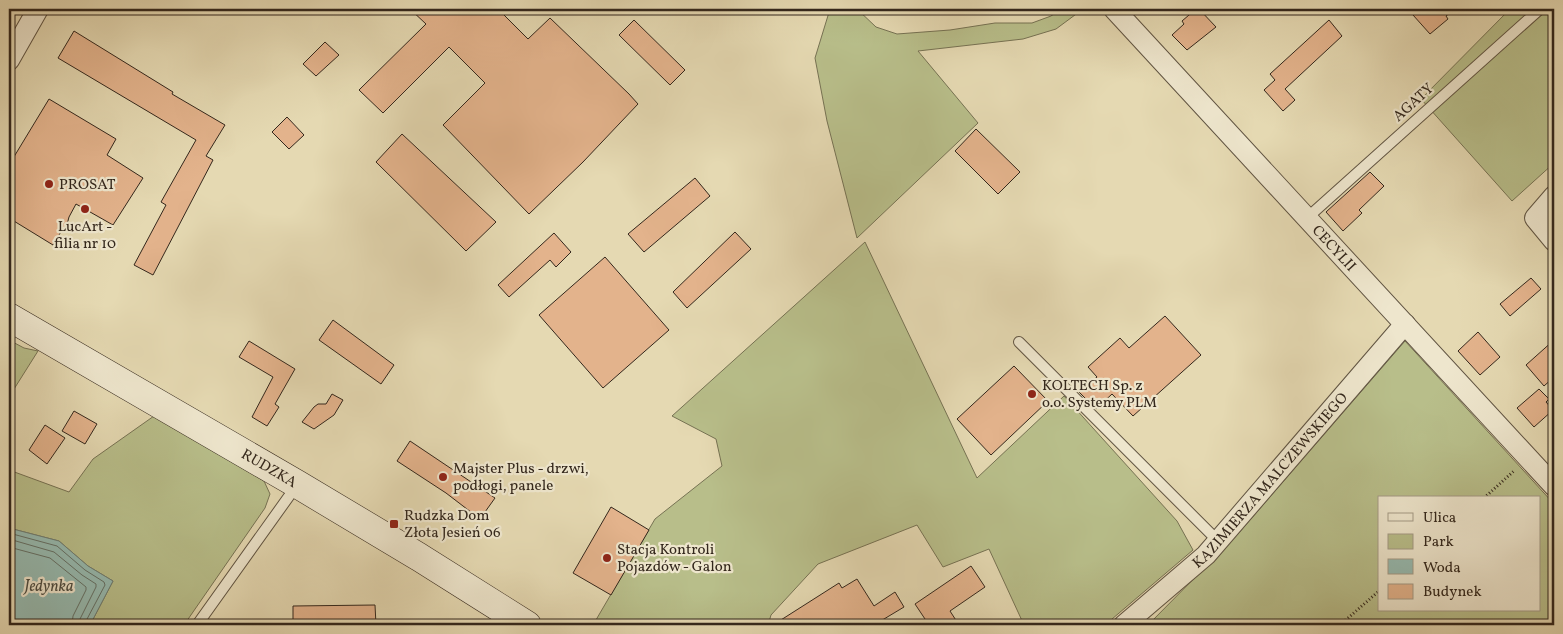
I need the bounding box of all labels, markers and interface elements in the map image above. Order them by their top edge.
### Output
street label: AGATY [1389,79,1439,127]
place label: PROSAT [59,175,116,196]
marker: PROSAT [43,178,55,190]
marker: LucArt - filia nr 10 [79,203,91,215]
place label: LucArt - filia nr 10 [54,217,116,255]
street label: CECYLII [1306,221,1360,277]
place label: KOLTECH Sp. z o.o. Systemy PLM [1042,376,1157,414]
marker: KOLTECH Sp. z o.o. Systemy PLM [1026,388,1038,400]
street label: KAZIMIERZA MALCZEWSKIEGO [1188,389,1353,574]
street label: RUDZKA [237,445,301,494]
place label: Majster Plus - drzwi, podłogi, panele [453,459,589,497]
marker: Majster Plus - drzwi, podłogi, panele [437,471,449,483]
legend [1378,496,1540,612]
place label: Rudzka Dom Złota Jesień 06 [404,506,501,544]
text: Ulica [1423,508,1456,529]
marker: Rudzka Dom Złota Jesień 06 [388,518,400,530]
text: Park [1423,532,1454,553]
place label: Stacja Kontroli Pojazdów - Galon [617,540,732,578]
marker: Stacja Kontroli Pojazdów - Galon [601,552,613,564]
text: Woda [1423,558,1461,579]
water label: Jedynka [23,576,74,598]
text: Budynek [1423,582,1482,603]

